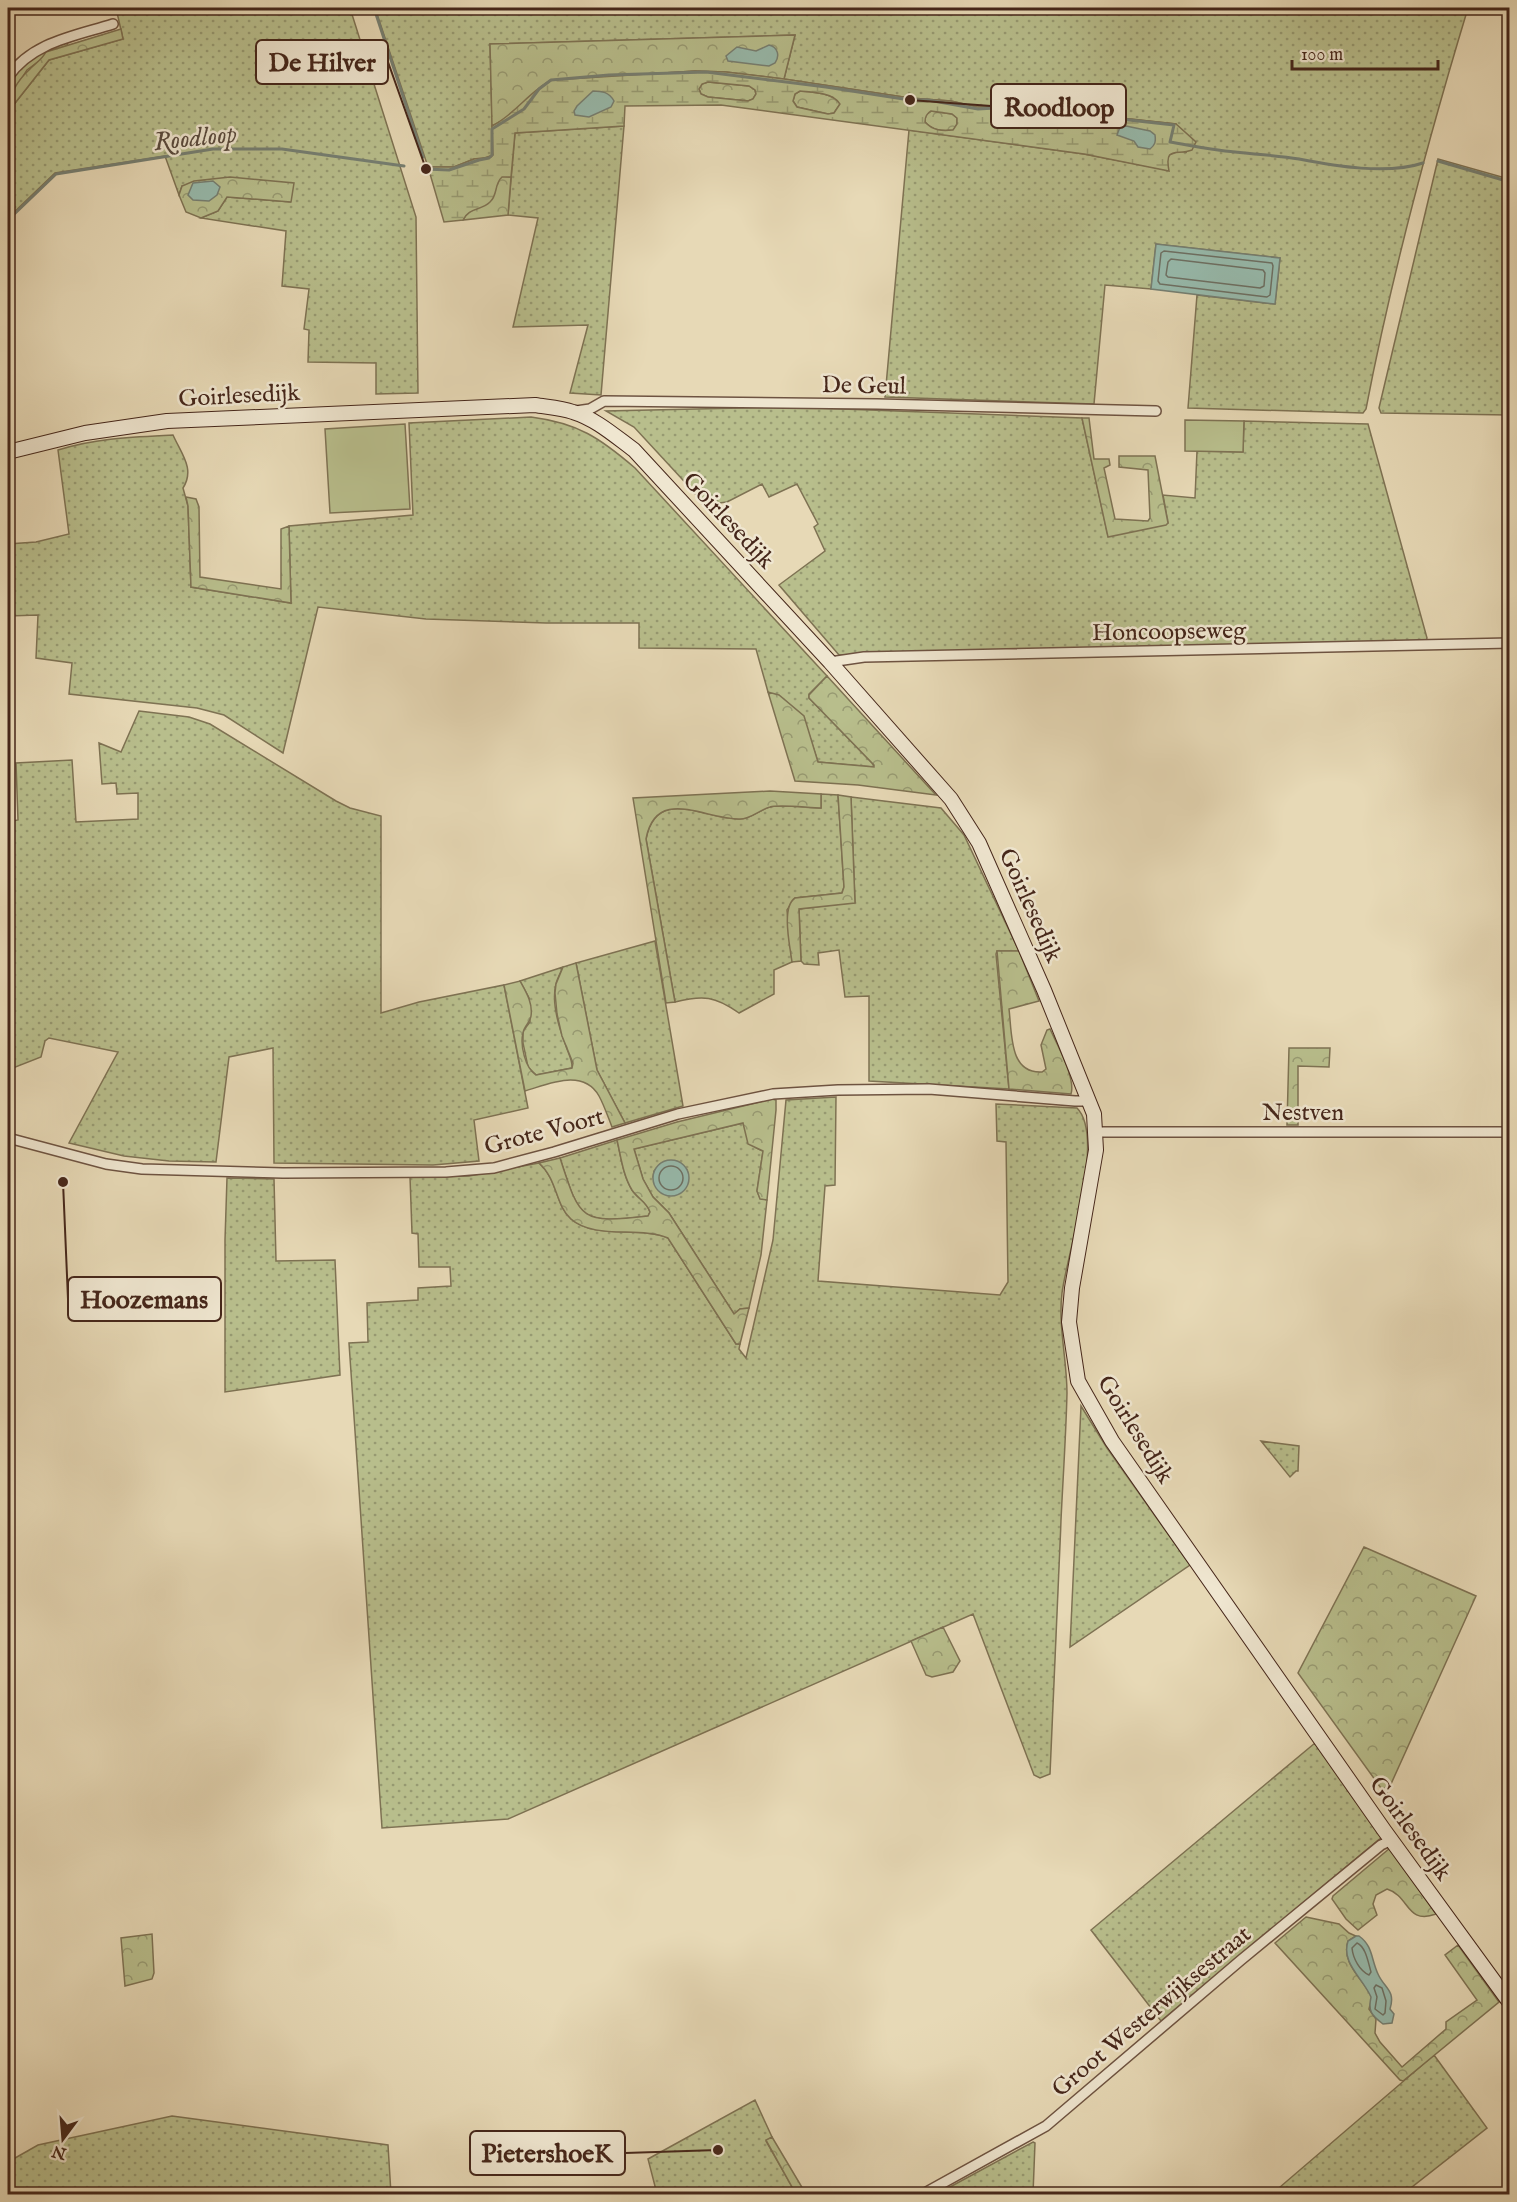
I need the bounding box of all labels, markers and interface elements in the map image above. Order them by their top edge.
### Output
scale bar [1292,33,1438,71]
callout: De Hilver [256,40,388,84]
text: 100 m [1301,44,1343,67]
text: De Hilver [268,47,376,80]
callout: Roodloop [991,84,1126,128]
text: Roodloop [1004,92,1114,125]
water label: Roodloop [152,118,238,159]
street label: De Geul [821,370,907,403]
street label: Goirlesedijk [177,378,301,415]
street label: Goirlesedijk [675,466,781,576]
street label: Honcoopseweg [1092,616,1247,649]
street label: Goirlesedijk [991,844,1069,968]
street label: Nestven [1262,1098,1344,1129]
street label: Grote Voort [481,1102,608,1163]
callout: Hoozemans [68,1277,221,1321]
text: Hoozemans [80,1284,208,1317]
street label: Goirlesedijk [1089,1370,1180,1490]
street label: Goirlesedijk [1361,1771,1458,1887]
street label: Groot Westerwijksestraat [1046,1920,1258,2105]
north arrow [33,2109,93,2169]
callout: PietershoeK [470,2131,625,2175]
text: PietershoeK [481,2138,614,2171]
text: N [50,2140,70,2163]

